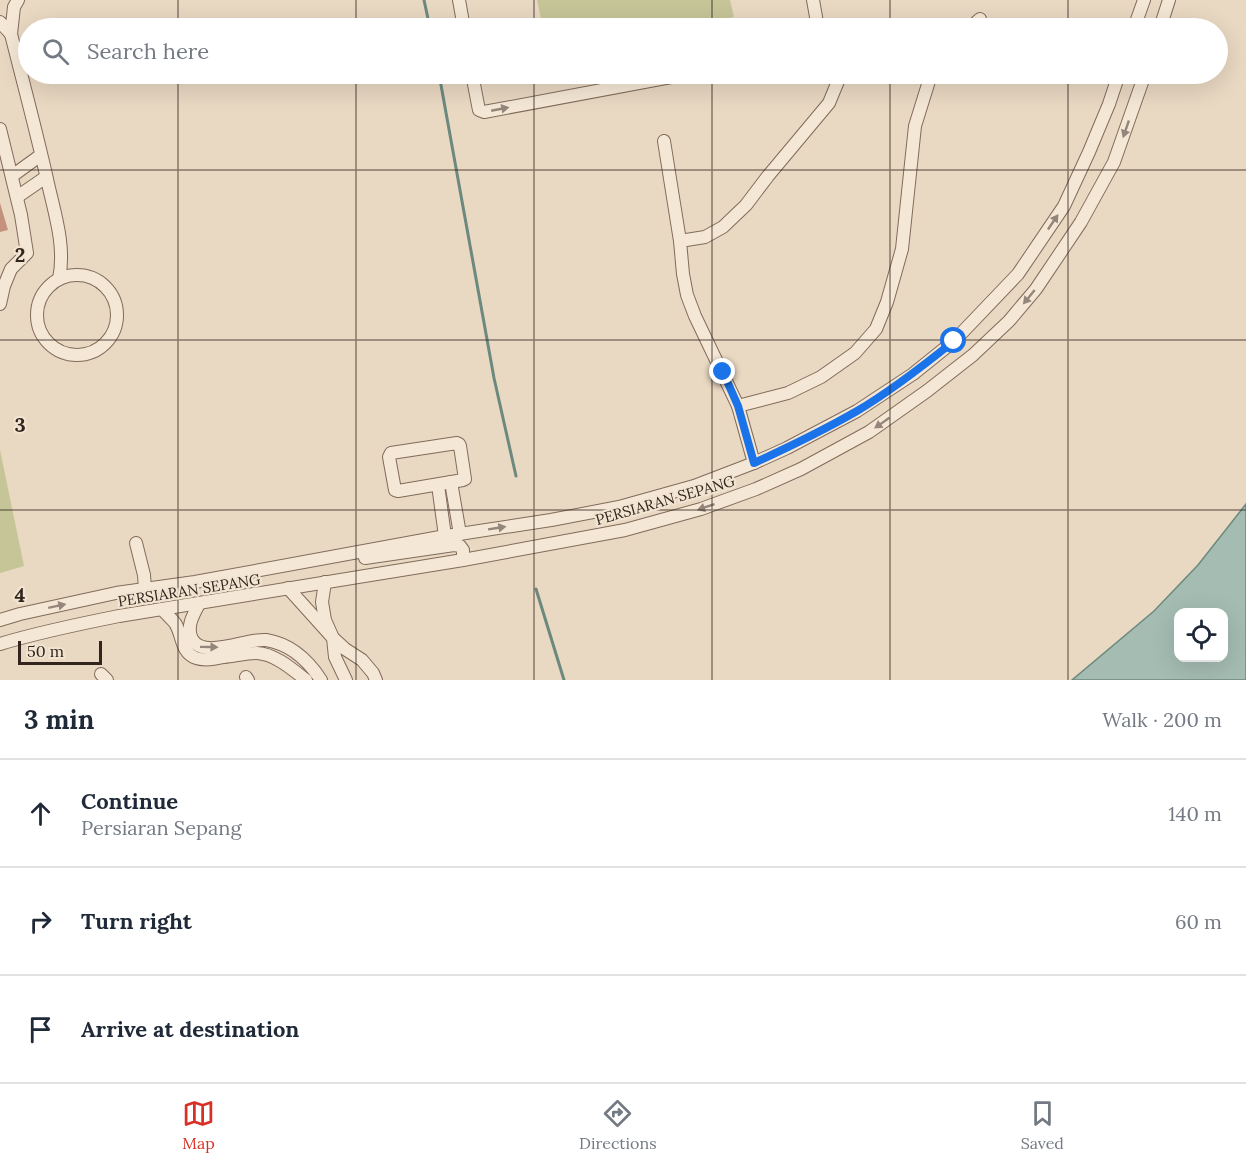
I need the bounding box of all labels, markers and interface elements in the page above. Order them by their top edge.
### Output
search box [18,18,1228,84]
icon: search [39,35,72,68]
text: Search here [87,37,209,65]
one-way arrow [490,104,509,113]
one-way arrow [1120,120,1130,138]
one-way arrow [1047,214,1059,230]
text: 2 [15,242,25,267]
one-way arrow [1023,289,1036,305]
route start [940,327,966,353]
route end [709,358,735,384]
text: 3 [14,412,26,437]
one-way arrow [874,417,890,429]
street label: PERSIARAN SEPANG [593,471,737,529]
one-way arrow [697,503,715,512]
one-way arrow [487,523,506,532]
street label: PERSIARAN SEPANG [116,569,262,611]
text: 4 [15,582,26,607]
one-way arrow [47,601,66,610]
map controls [1174,608,1228,662]
button: locate [1174,608,1228,662]
scale bar [18,638,102,666]
text: 50 m [27,641,64,661]
one-way arrow [200,642,219,652]
text: 3 min [24,703,94,736]
text: Walk · 200 m [1102,707,1222,732]
text: Continue [81,787,178,815]
icon: ahead [24,797,57,830]
text: 140 m [1168,801,1222,826]
text: Persiaran Sepang [81,815,242,840]
icon: right [24,905,57,938]
text: Turn right [81,907,192,935]
text: 60 m [1175,909,1222,934]
icon: arrive [24,1013,57,1046]
text: Arrive at destination [81,1015,299,1043]
tab: Map [182,1097,215,1153]
tab: Directions [579,1097,657,1153]
tab: Saved [1021,1097,1064,1153]

